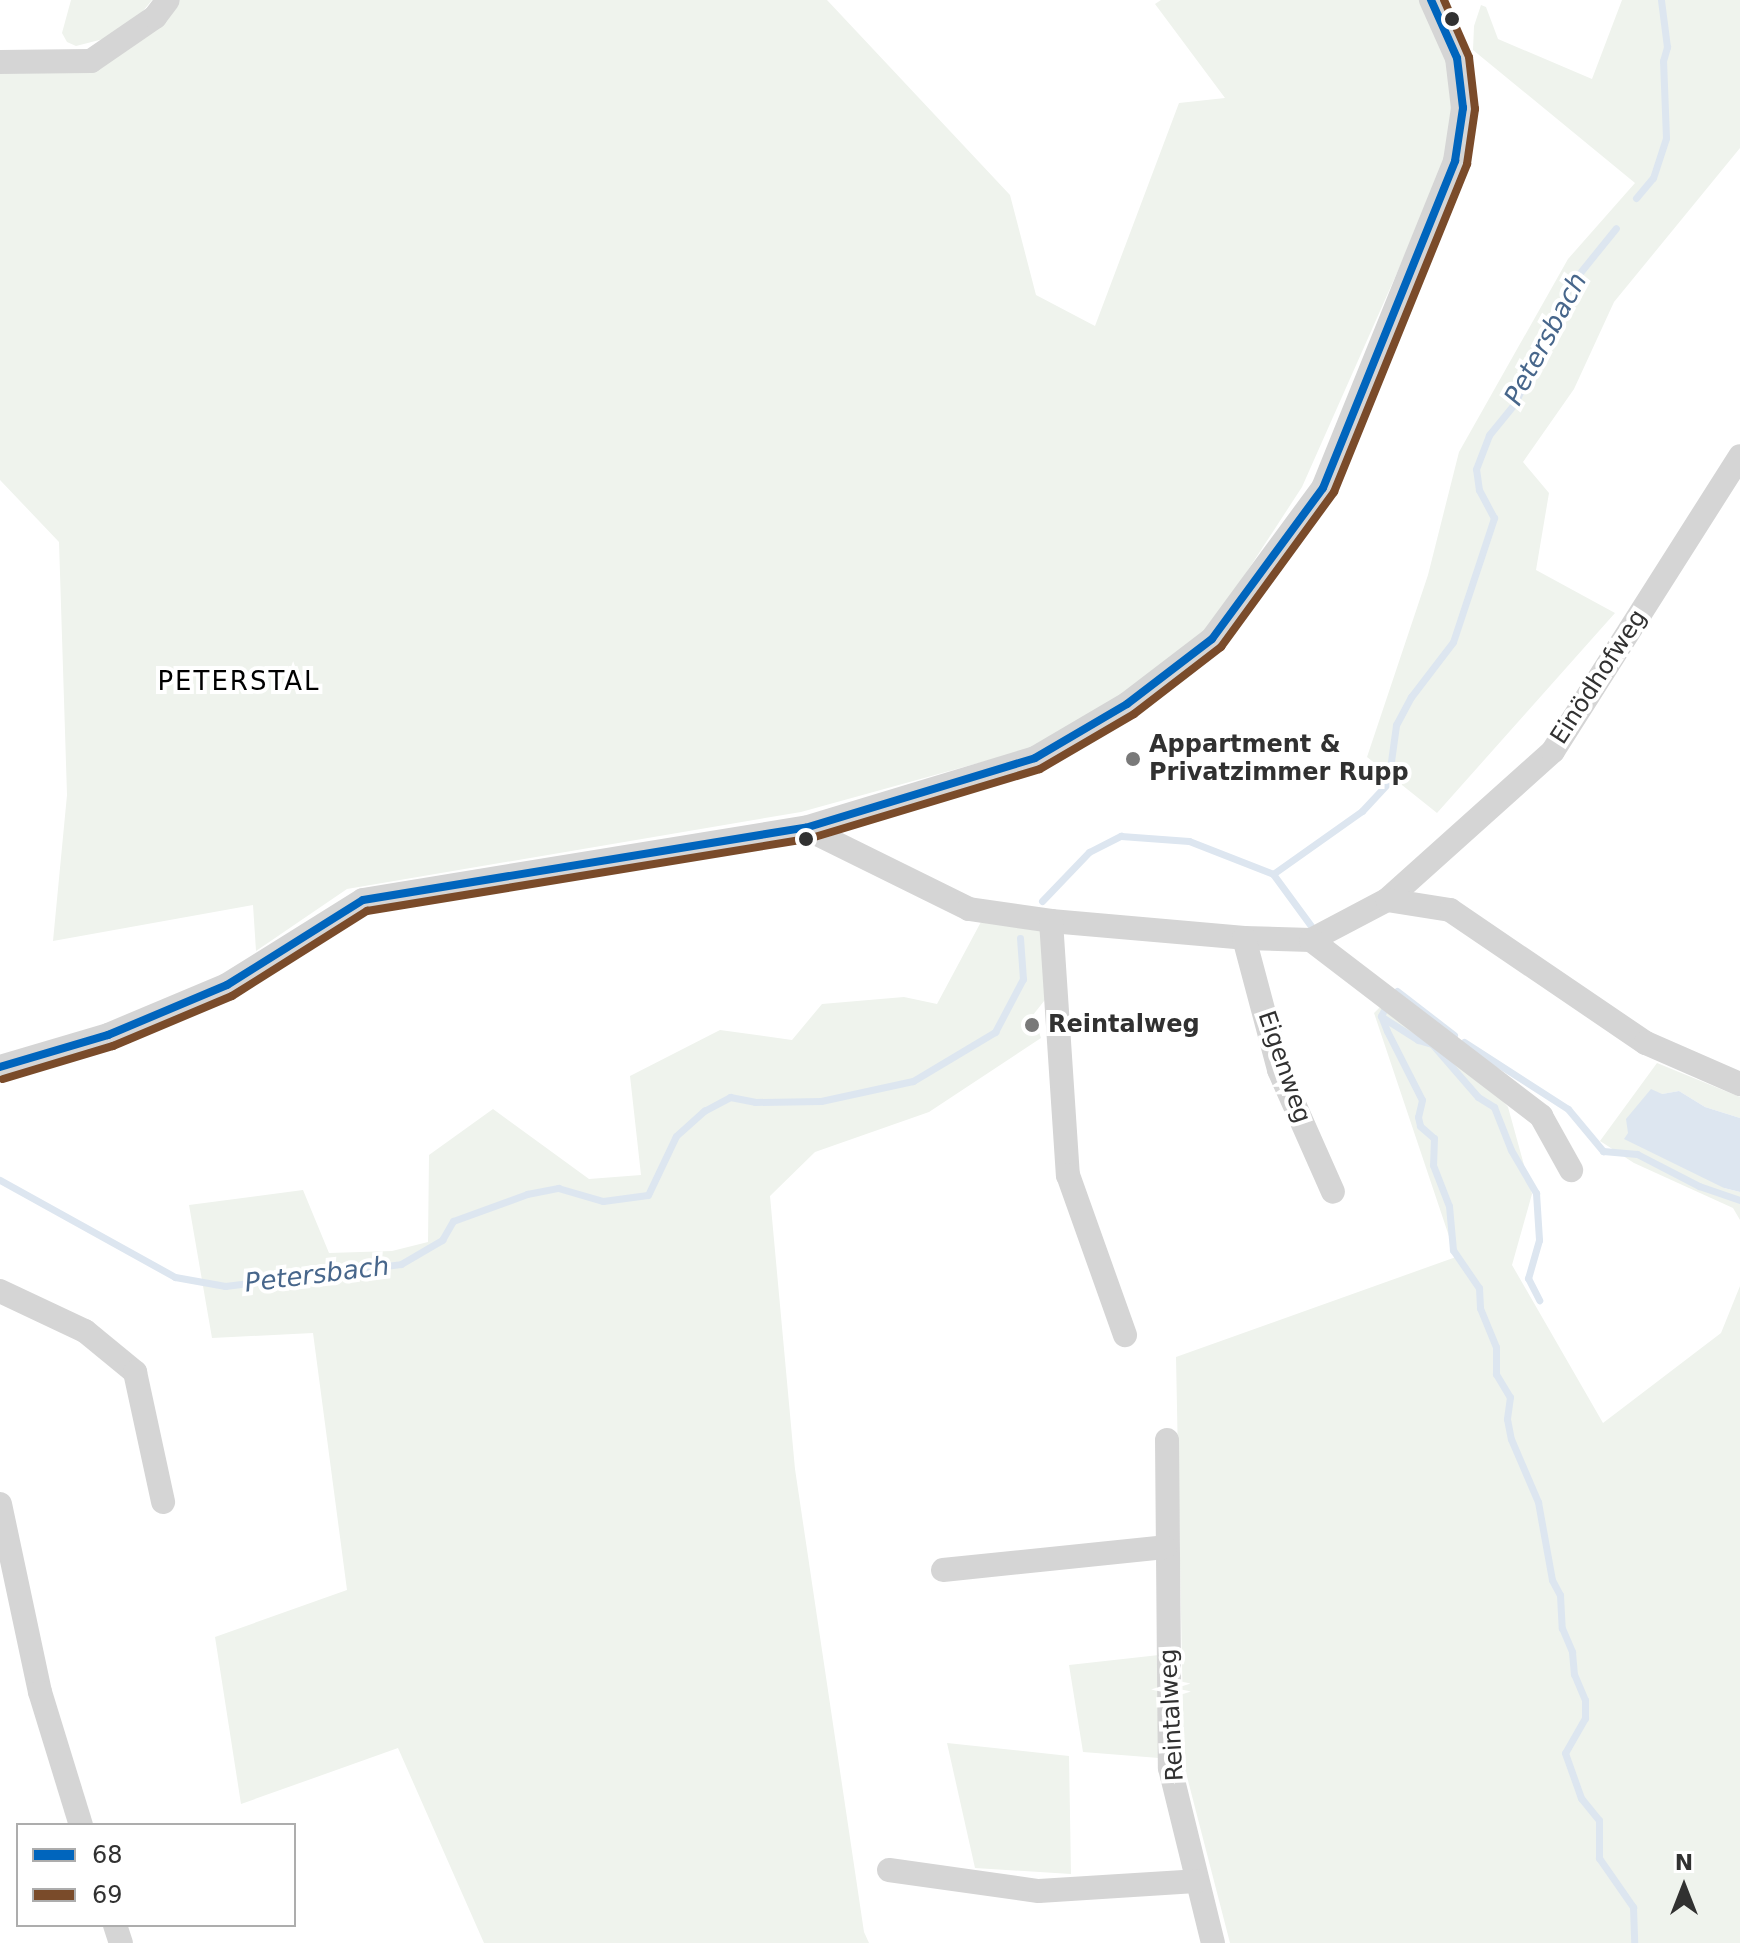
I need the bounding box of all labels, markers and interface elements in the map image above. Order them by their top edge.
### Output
unlabelled marker [1444,11,1460,27]
water label: Petersbach [1498,268,1594,410]
street label: Einödhofweg [1545,604,1653,750]
district label: PETERSTAL [157,666,321,698]
place label: Appartment & Privatzimmer Rupp [1149,731,1409,787]
marker: Appartment & Privatzimmer Rupp [1124,750,1142,768]
unlabelled marker [798,831,814,847]
street label: Eigenweg [1251,1007,1317,1127]
place label: Reintalweg [1048,1011,1200,1039]
marker: Reintalweg [1023,1016,1041,1034]
water label: Petersbach [243,1251,391,1299]
street label: Reintalweg [1154,1648,1190,1782]
legend [16,1823,296,1927]
text: 68 [92,1841,123,1869]
north arrow [1644,1847,1724,1927]
text: N [1675,1850,1693,1875]
text: 69 [92,1881,123,1909]

